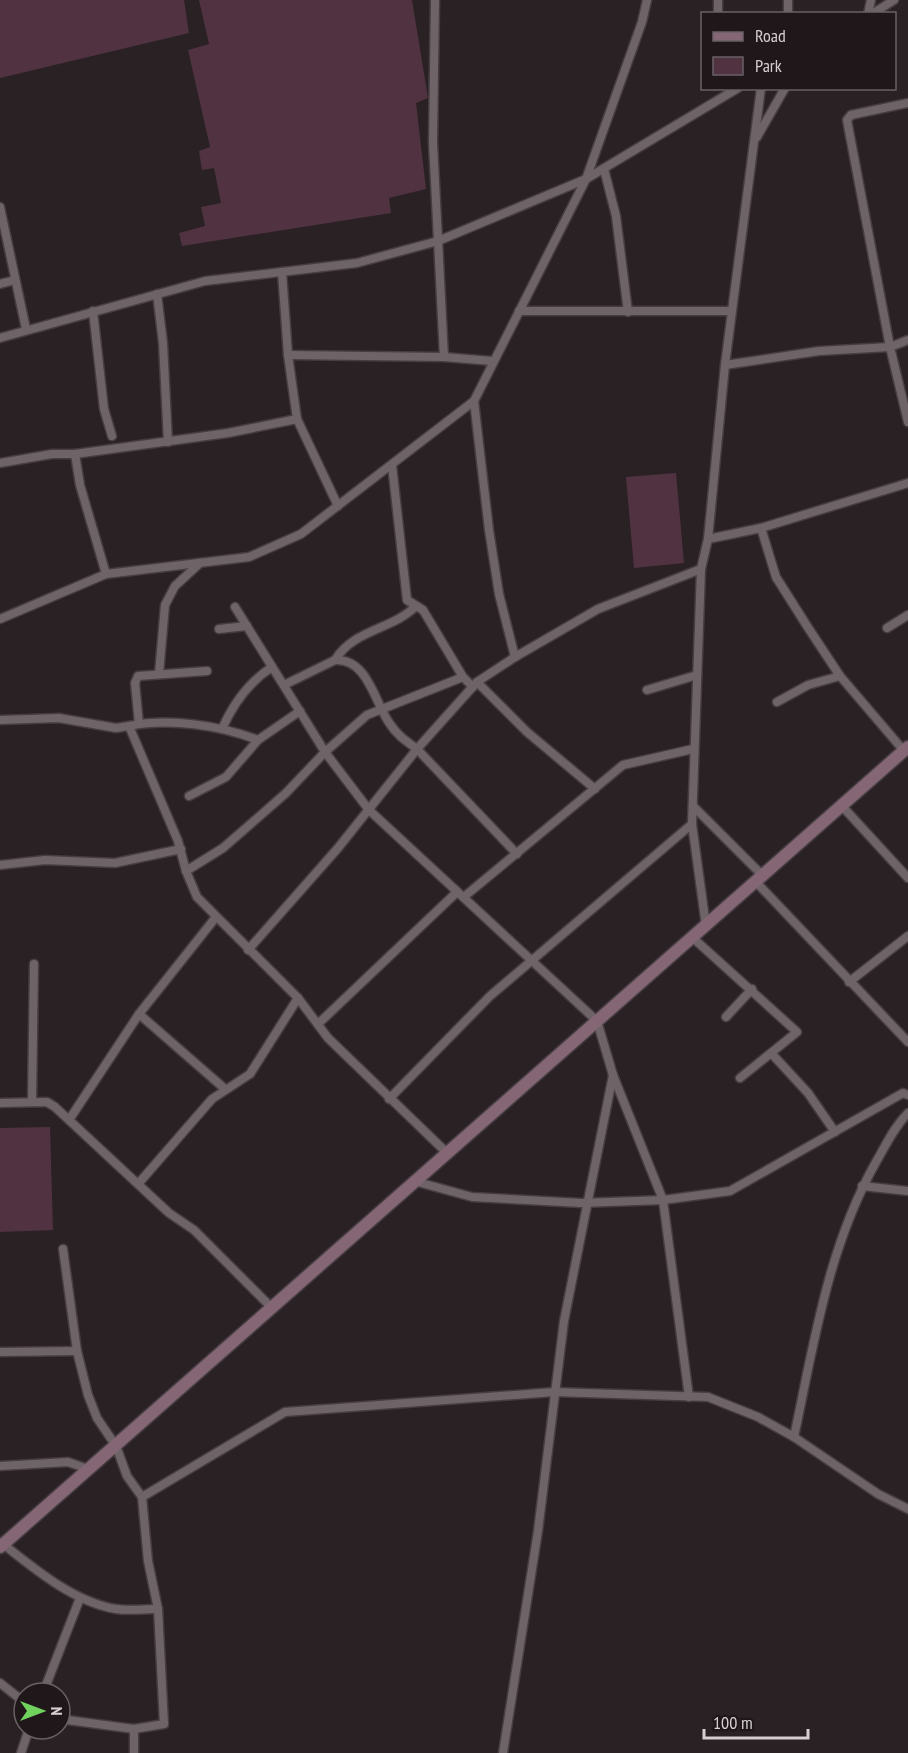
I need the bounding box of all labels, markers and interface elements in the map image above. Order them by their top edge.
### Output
legend [701,12,896,90]
text: Road [755,24,786,47]
text: Park [755,54,782,77]
north arrow [12,1681,72,1741]
scale bar [704,1702,808,1740]
text: N [47,1707,67,1715]
text: 100 m [713,1711,753,1734]

